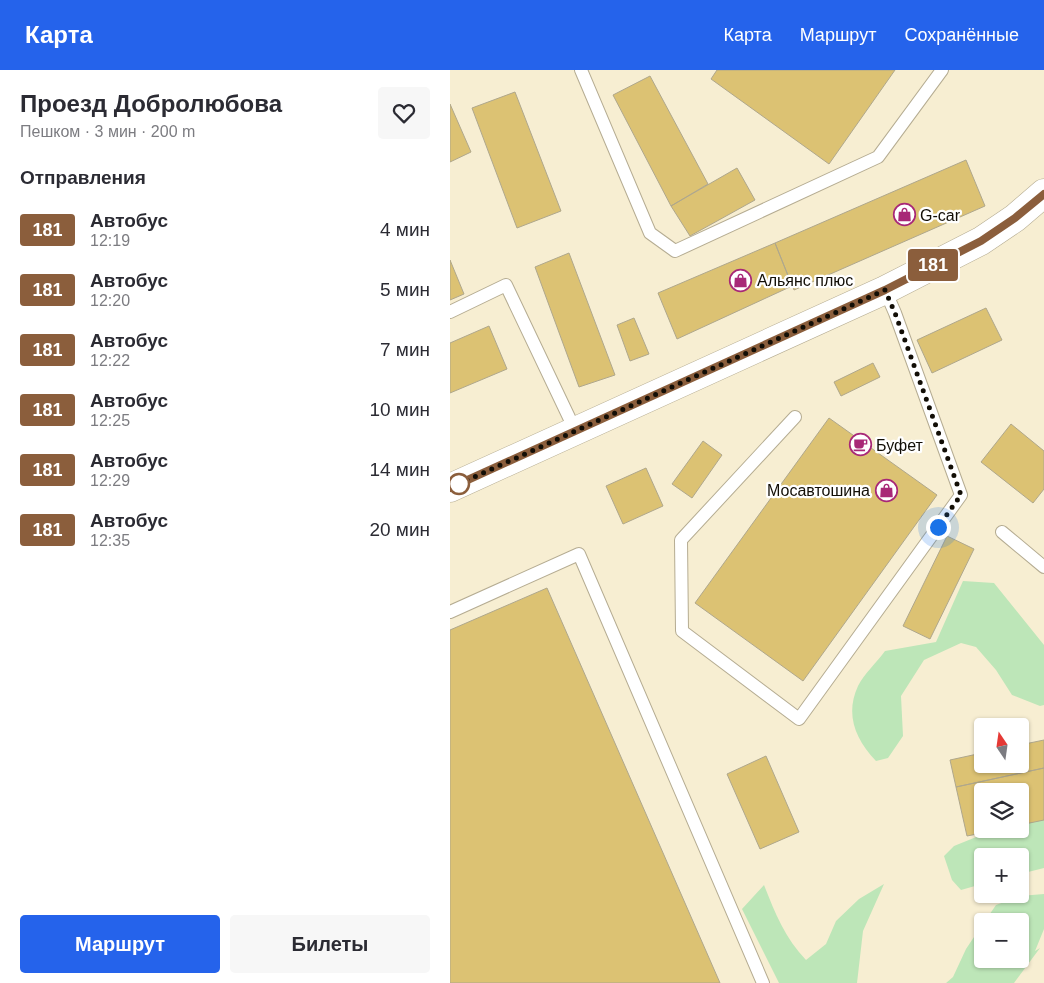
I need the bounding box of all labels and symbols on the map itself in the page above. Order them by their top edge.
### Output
shop icon: G-car [892,203,916,227]
place label: G-car [920,207,961,224]
line badge: 181 [904,249,962,281]
shop icon: Альянс плюс [729,268,753,292]
place label: Альянс плюс [757,272,853,289]
cafe icon: Буфет [848,433,872,457]
place label: Буфет [876,437,924,454]
unlabelled marker [448,473,470,495]
shop icon: Мосавтошина [874,478,898,502]
place label: Мосавтошина [767,482,870,499]
your location [926,515,951,540]
north arrow [974,718,1029,772]

